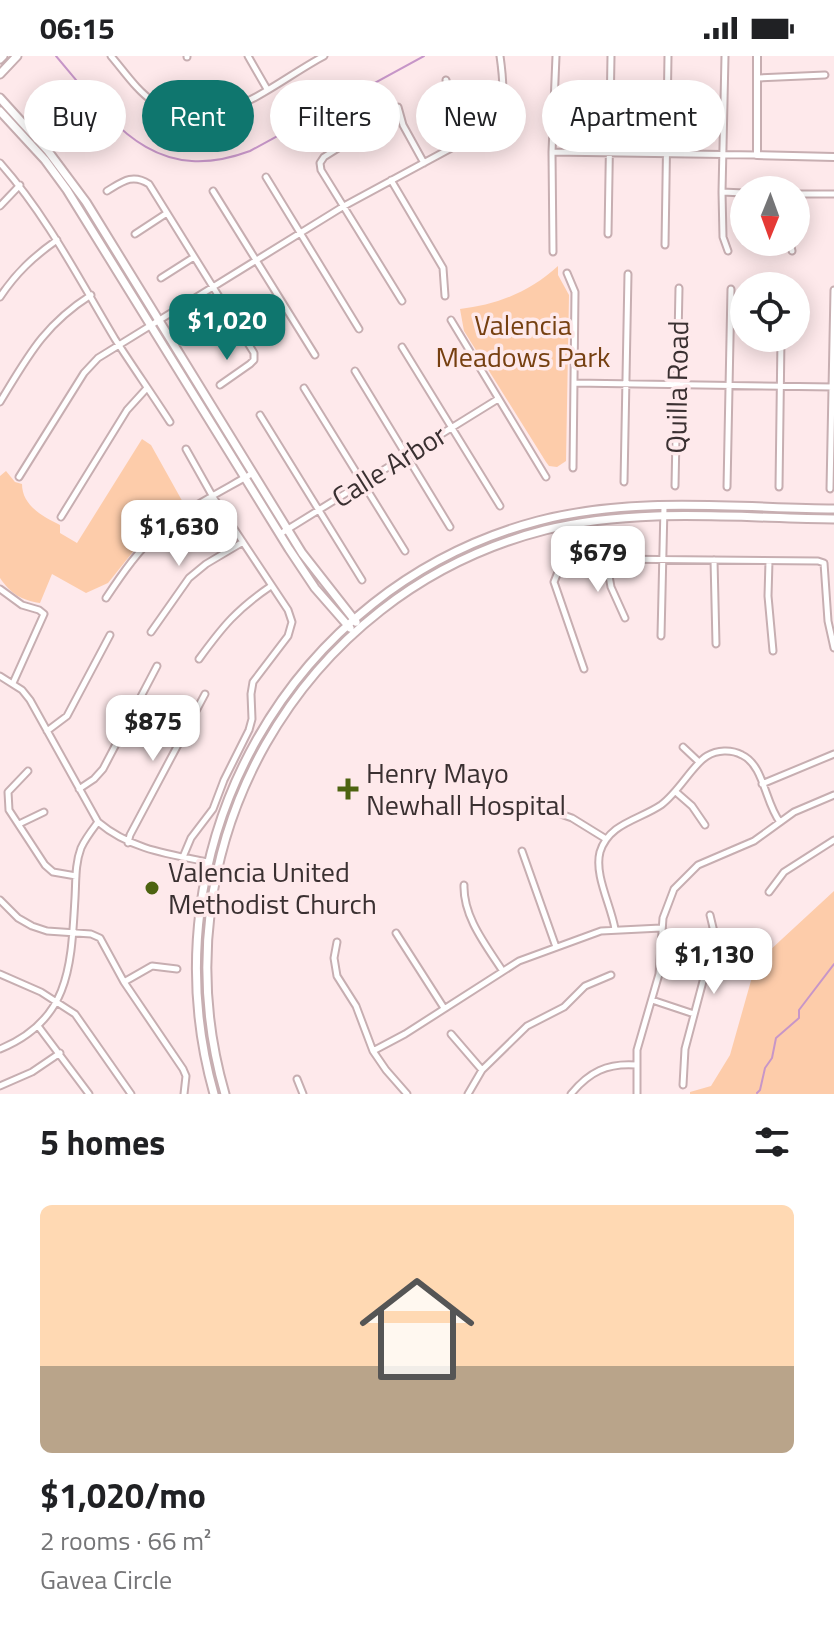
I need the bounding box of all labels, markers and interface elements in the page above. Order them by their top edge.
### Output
text: 06:15 [40,5,115,51]
chip: Buy [24,80,126,152]
chip: Rent [142,80,254,152]
chip: Filters [270,80,400,152]
chip: New [416,80,526,152]
chip: Apartment [542,80,725,152]
north arrow [730,176,810,256]
map controls [730,176,810,352]
button: locate [730,272,810,352]
pin: $1,020 [162,294,292,362]
text: $1,020 [187,300,267,339]
park label: Valencia Meadows Park [435,303,611,378]
street label: Quilla Road [654,320,699,454]
street label: Calle Arbor [323,413,455,518]
pin: $1,630 [114,500,244,568]
text: $1,630 [139,506,219,545]
pin: $679 [551,526,645,594]
text: $679 [569,532,627,571]
pin: $875 [106,695,200,763]
text: $875 [124,701,182,740]
place label: Henry Mayo Newhall Hospital [366,751,566,826]
marker: Henry Mayo Newhall Hospital [337,778,359,800]
place label: Valencia United Methodist Church [168,850,377,925]
marker: Valencia United Methodist Church [143,879,161,897]
pin: $1,130 [649,928,779,996]
text: $1,130 [674,934,754,973]
text: 5 homes [40,1116,165,1168]
icon: filters [750,1120,794,1164]
icon: home [345,1257,489,1401]
text: $1,020/mo [40,1469,206,1521]
text: 2 rooms · 66 m² [40,1521,211,1560]
text: Gavea Circle [40,1560,172,1599]

